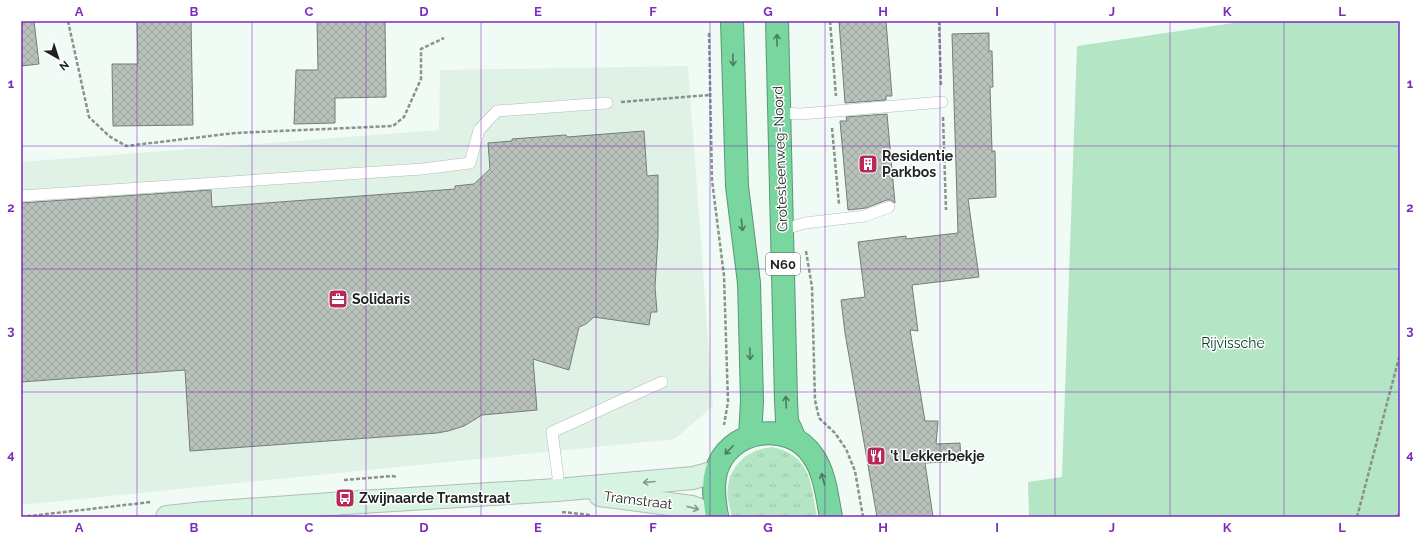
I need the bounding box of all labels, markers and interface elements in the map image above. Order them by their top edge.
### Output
text: A [75,4,84,19]
text: B [190,4,199,19]
text: C [305,4,314,19]
text: D [419,4,429,19]
text: E [534,4,542,19]
text: F [649,4,657,19]
text: G [763,4,773,19]
text: H [878,4,888,19]
text: I [995,4,999,19]
text: J [1109,4,1115,19]
text: K [1223,4,1232,19]
text: L [1338,4,1346,19]
one-way arrow [773,34,781,47]
north arrow [38,38,78,78]
one-way arrow [729,53,737,66]
text: N [57,58,71,73]
text: 1 [8,76,15,91]
text: 1 [1407,76,1414,91]
street label: Grotesteenweg-Noord [769,86,791,232]
place label: Residentie Parkbos [882,148,954,180]
building icon: Residentie Parkbos [857,153,879,175]
text: 2 [7,200,15,215]
text: 2 [1406,200,1414,215]
one-way arrow [738,218,746,231]
road number: N60 [766,253,800,275]
office icon: Solidaris [327,288,349,310]
place label: Solidaris [352,291,410,307]
text: 3 [7,323,15,338]
text: 3 [1406,323,1414,338]
park label: Rijvissche [1201,335,1265,351]
one-way arrow [747,347,754,360]
one-way arrow [783,396,790,409]
one-way arrow [724,445,734,455]
restaurant icon: 't Lekkerbekje [865,445,887,467]
text: 4 [7,447,15,462]
text: 4 [1406,447,1414,462]
place label: 't Lekkerbekje [890,448,985,464]
one-way arrow [819,473,826,486]
one-way arrow [643,478,656,486]
bus stop icon: Zwijnaarde Tramstraat [334,487,356,509]
street label: Tramstraat [603,488,673,512]
place label: Zwijnaarde Tramstraat [359,490,511,506]
one-way arrow [686,505,699,512]
text: A [75,520,84,535]
text: B [190,520,199,535]
text: C [305,520,314,535]
text: D [419,520,429,535]
text: E [534,520,542,535]
text: F [649,520,657,535]
text: G [763,520,773,535]
text: H [878,520,888,535]
text: I [995,520,999,535]
text: J [1109,520,1115,535]
text: K [1223,520,1232,535]
text: L [1338,520,1346,535]

